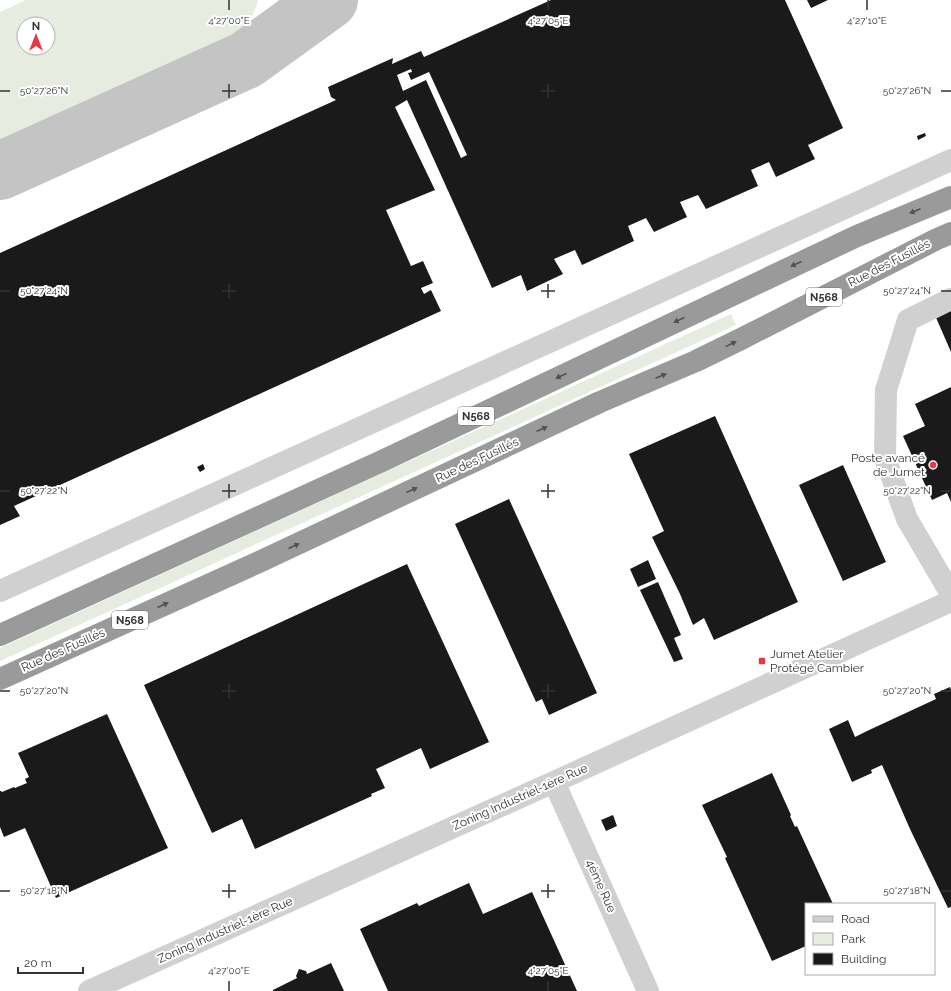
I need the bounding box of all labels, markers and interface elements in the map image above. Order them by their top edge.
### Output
text: 4°27'00"E [208,15,250,26]
text: 4°27'05"E [527,15,569,26]
text: 4°27'10"E [847,15,887,26]
north arrow [16,16,56,56]
text: N [32,20,40,33]
text: 50°27'26"N [20,85,68,96]
text: 50°27'26"N [883,85,931,96]
one-way arrow [908,209,920,215]
street label: Rue des Fusillés [846,236,932,290]
one-way arrow [790,261,802,267]
text: 50°27'24"N [20,285,68,296]
text: 50°27'24"N [883,285,931,296]
road number: N568 [806,288,842,306]
one-way arrow [673,317,684,323]
one-way arrow [726,341,737,347]
one-way arrow [555,373,567,379]
one-way arrow [655,373,667,379]
road number: N568 [458,407,494,425]
one-way arrow [537,426,548,432]
street label: Rue des Fusillés [433,435,521,485]
place label: Poste avancé de Jumet [851,451,925,479]
marker: Poste avancé de Jumet [928,460,938,470]
text: 50°27'22"N [20,485,68,496]
text: 50°27'22"N [883,485,931,496]
one-way arrow [406,487,418,493]
one-way arrow [289,542,301,548]
one-way arrow [158,602,169,608]
road number: N568 [112,611,148,629]
street label: Rue des Fusillés [19,625,107,675]
place label: Jumet Atelier Protégé Cambier [770,647,865,675]
marker: Jumet Atelier Protégé Cambier [757,656,767,666]
text: 50°27'20"N [20,685,68,696]
text: 50°27'20"N [883,685,931,696]
street label: Zoning Industriel-1ère Rue [450,761,590,833]
street label: 4ème Rue [583,857,619,915]
text: 50°27'18"N [20,885,68,896]
text: 50°27'18"N [883,885,931,896]
street label: Zoning Industriel-1ère Rue [155,894,295,966]
legend [805,903,935,975]
text: Road [841,912,870,926]
text: Park [841,932,866,946]
scale bar [18,949,83,975]
text: Building [841,952,887,966]
text: 20 m [24,956,52,970]
text: 4°27'00"E [208,965,250,976]
text: 4°27'05"E [527,965,569,976]

